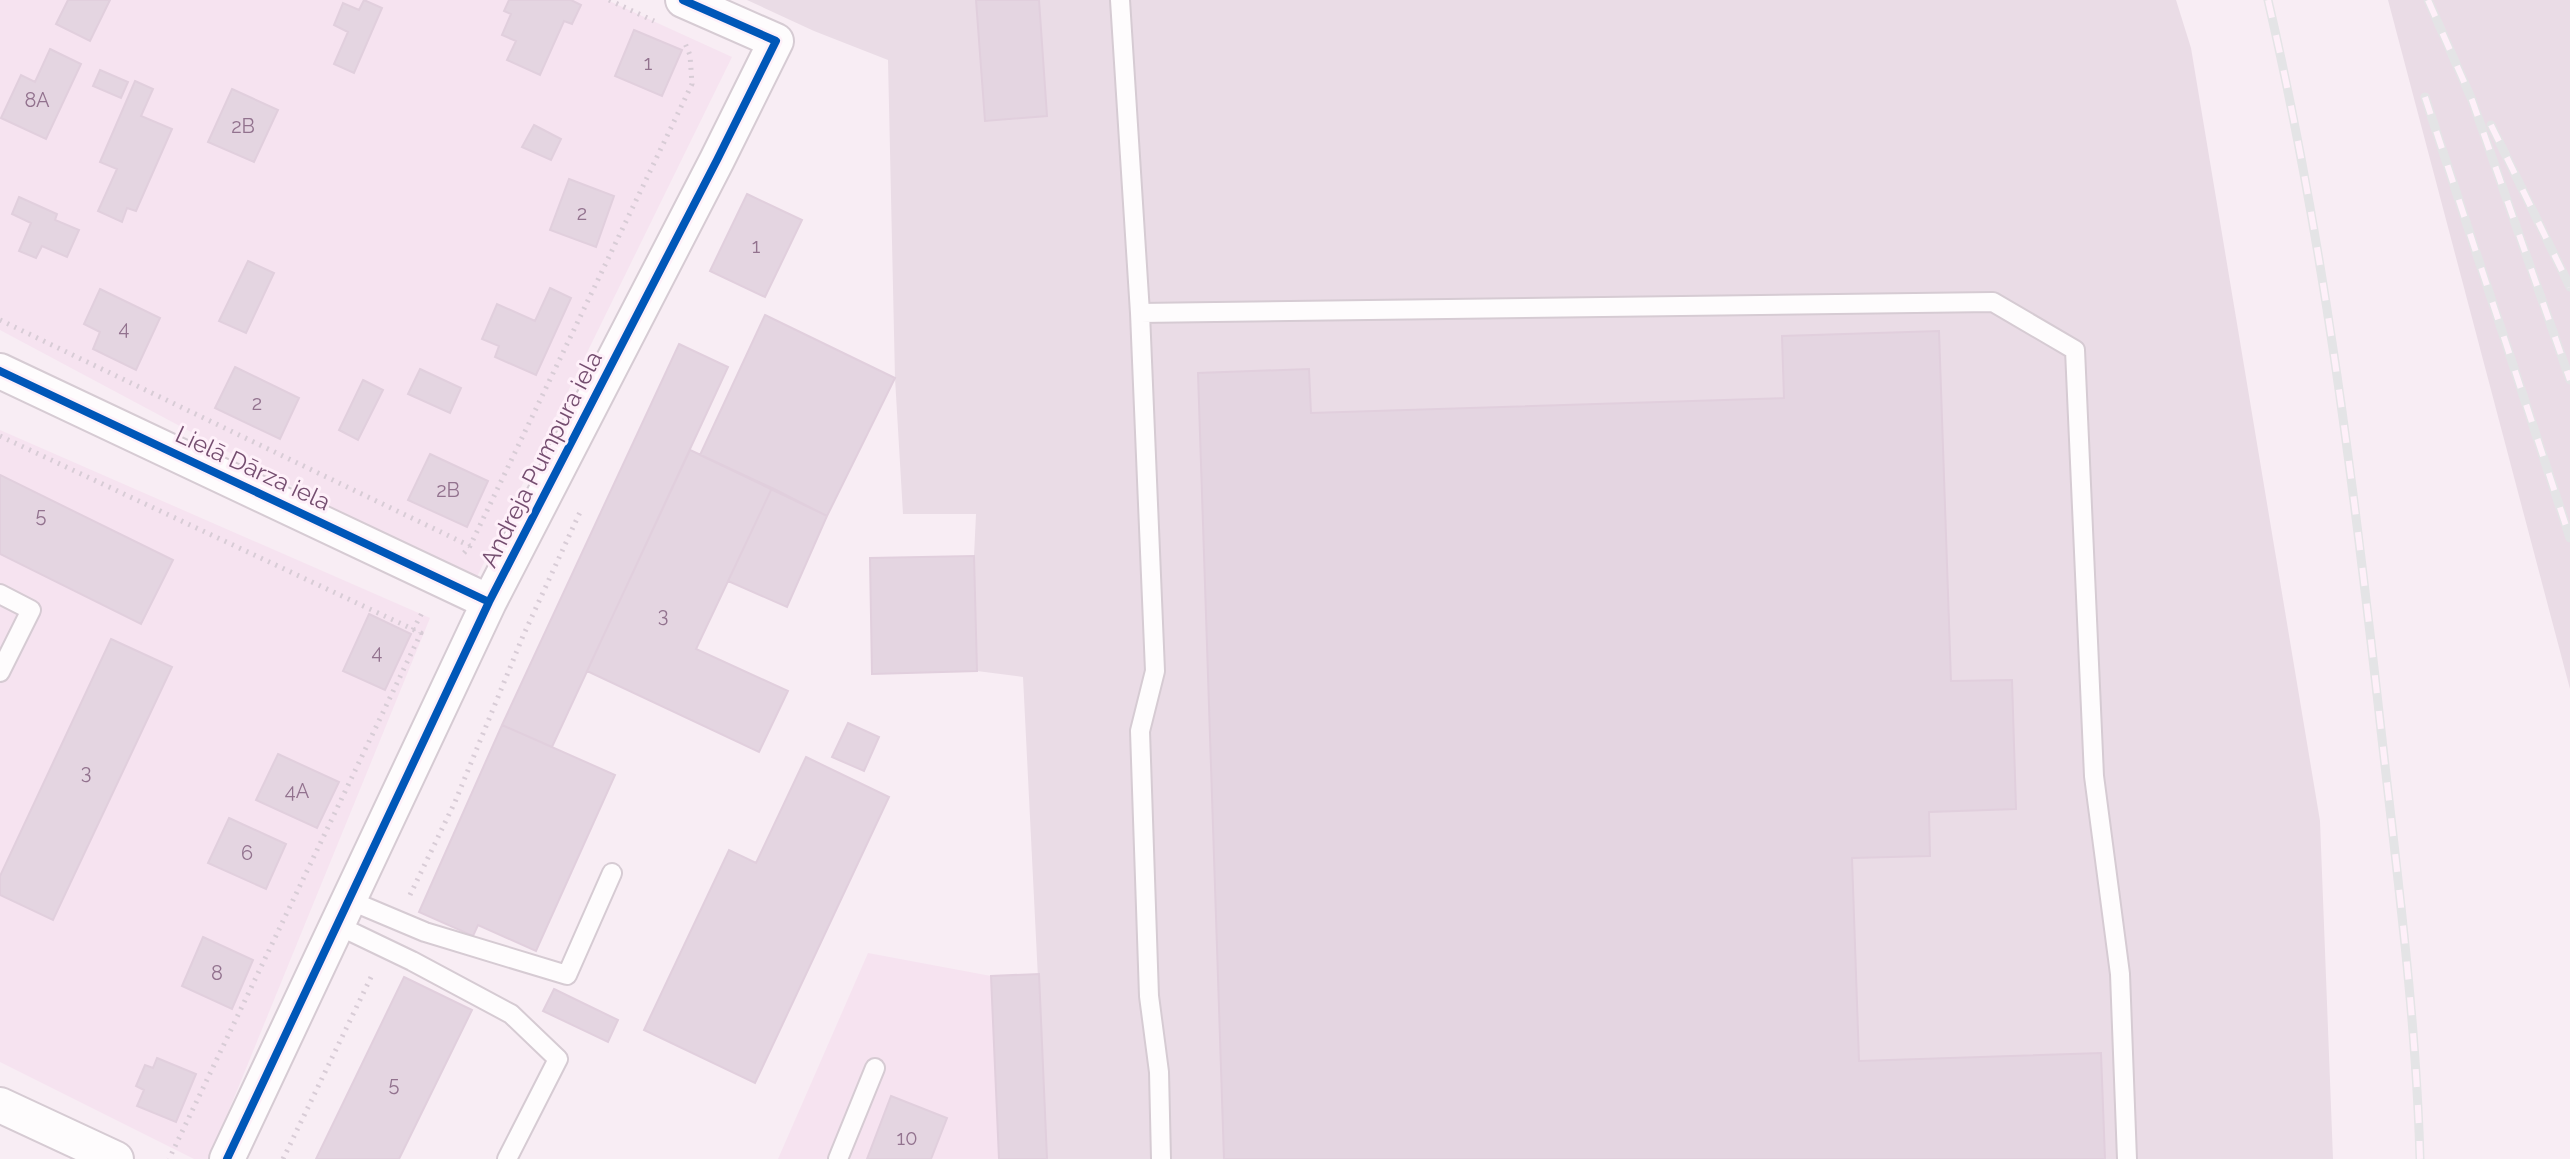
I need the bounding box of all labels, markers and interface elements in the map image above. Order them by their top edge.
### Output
house number: 1 [644,51,653,75]
house number: 8A [24,88,50,112]
house number: 2B [231,114,255,138]
house number: 2 [577,201,587,225]
house number: 1 [752,234,761,258]
house number: 4 [119,316,130,340]
street label: Andreja Pumpura iela [474,346,608,572]
house number: 2 [252,391,262,415]
street label: Lielā Dārza iela [171,419,335,517]
house number: 2B [436,478,460,502]
house number: 5 [36,503,47,527]
house number: 3 [658,603,668,627]
house number: 4 [372,640,383,664]
house number: 3 [81,760,91,784]
house number: 4A [285,779,310,803]
house number: 6 [241,841,253,865]
house number: 8 [211,961,223,985]
house number: 5 [389,1072,400,1096]
house number: 10 [897,1126,917,1150]

